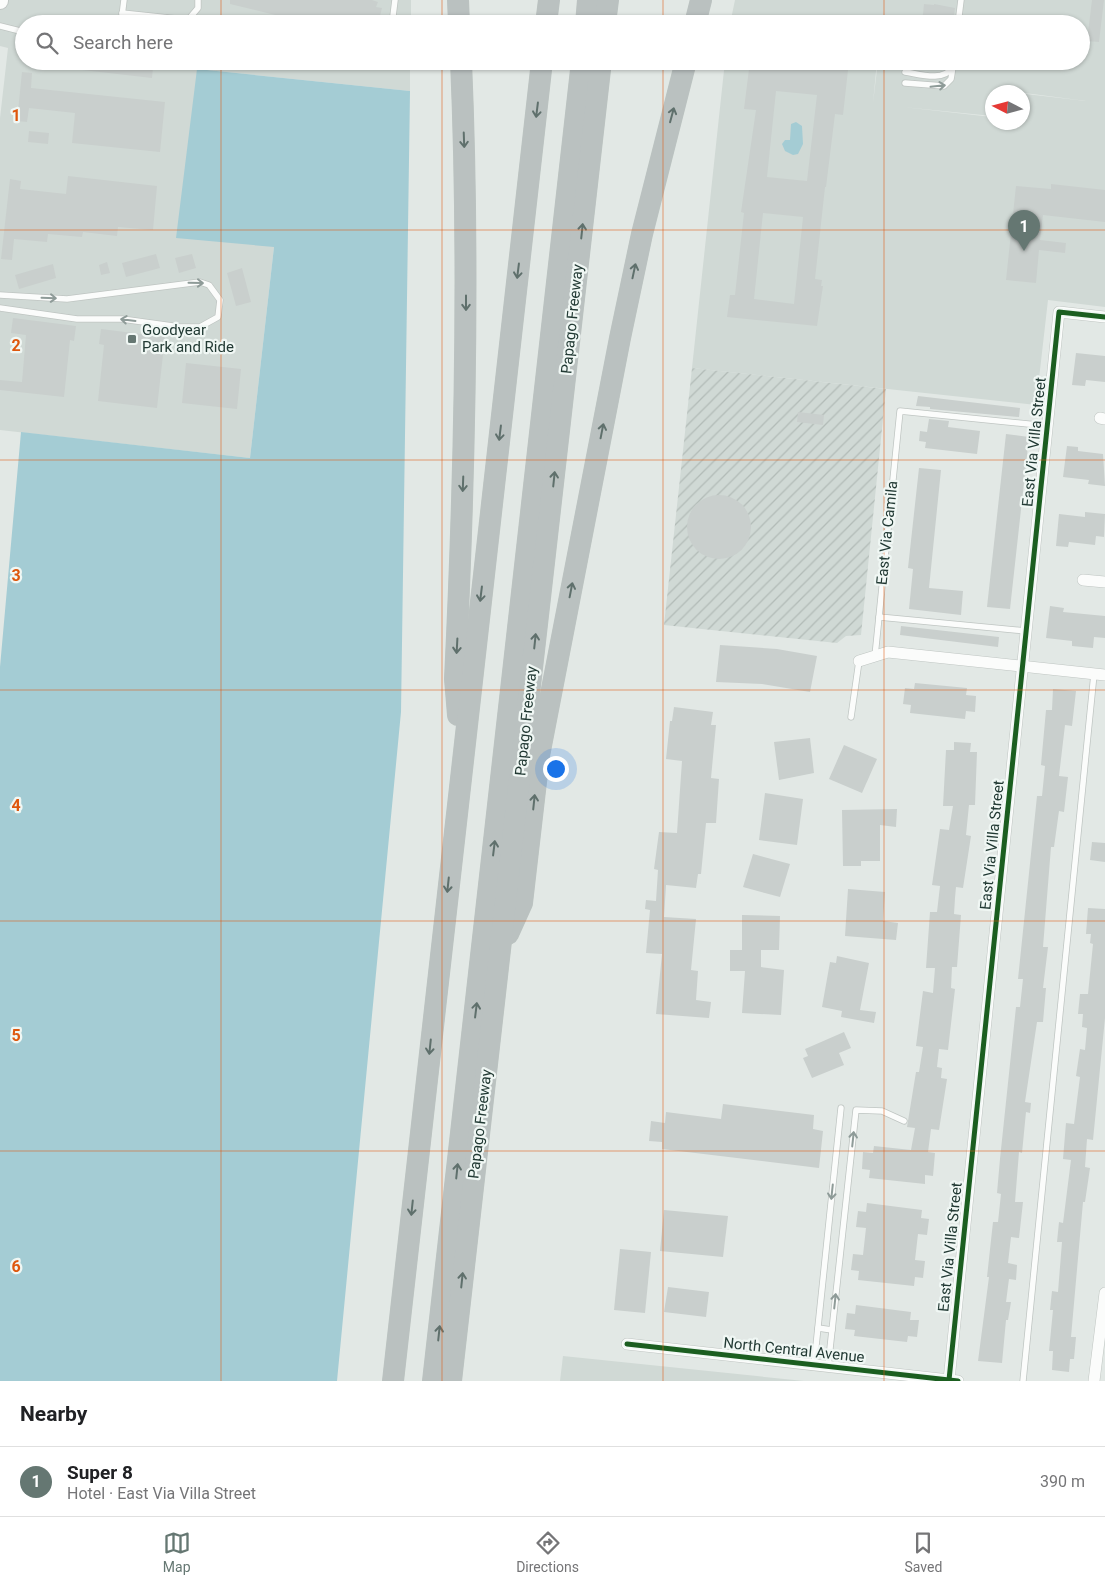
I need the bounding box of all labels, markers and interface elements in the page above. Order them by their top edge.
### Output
search box [15,15,1090,70]
icon: search [33,29,61,57]
text: Search here [73,31,173,54]
one-way arrow [930,81,946,90]
north arrow [985,85,1030,130]
one-way arrow [532,101,542,117]
text: 1 [11,106,21,125]
one-way arrow [668,108,677,124]
one-way arrow [459,132,469,148]
pin: 1 [1008,210,1040,251]
one-way arrow [577,223,587,239]
one-way arrow [513,263,523,279]
street label: Papago Freeway [557,263,587,375]
one-way arrow [630,264,639,280]
one-way arrow [188,278,204,288]
one-way arrow [40,293,56,303]
one-way arrow [461,294,471,310]
one-way arrow [120,315,136,325]
place label: Goodyear Park and Ride [142,321,234,356]
marker: Goodyear Park and Ride [126,333,138,345]
text: 2 [11,336,21,355]
street label: East Via Villa Street [1018,376,1050,508]
one-way arrow [598,423,608,439]
one-way arrow [495,424,505,440]
one-way arrow [549,472,559,488]
one-way arrow [458,475,467,491]
street label: East Via Camila [873,480,901,586]
text: 3 [11,566,21,585]
one-way arrow [567,583,577,599]
one-way arrow [476,586,486,602]
one-way arrow [530,633,540,649]
one-way arrow [452,638,461,654]
street label: Papago Freeway [511,665,541,777]
your location [543,756,569,782]
street label: East Via Villa Street [976,779,1008,911]
one-way arrow [529,794,539,810]
text: 4 [11,796,21,815]
one-way arrow [489,841,499,857]
one-way arrow [443,877,453,893]
one-way arrow [471,1002,481,1018]
text: 5 [11,1026,21,1045]
one-way arrow [425,1039,435,1055]
street label: Papago Freeway [464,1068,496,1180]
one-way arrow [848,1131,858,1147]
one-way arrow [452,1163,462,1179]
street label: East Via Villa Street [934,1181,966,1313]
one-way arrow [828,1183,837,1199]
one-way arrow [407,1200,417,1216]
text: 6 [11,1257,21,1276]
one-way arrow [457,1273,467,1289]
one-way arrow [830,1293,840,1309]
one-way arrow [434,1325,444,1341]
street label: North Central Avenue [723,1334,866,1366]
text: Nearby [20,1402,87,1426]
text: Super 8 [67,1461,133,1484]
text: 1 [31,1472,41,1491]
text: 390 m [1040,1472,1085,1491]
text: Hotel · East Via Villa Street [67,1484,256,1503]
tab: Map [163,1529,191,1575]
tab: Directions [516,1529,579,1575]
tab: Saved [904,1529,942,1575]

